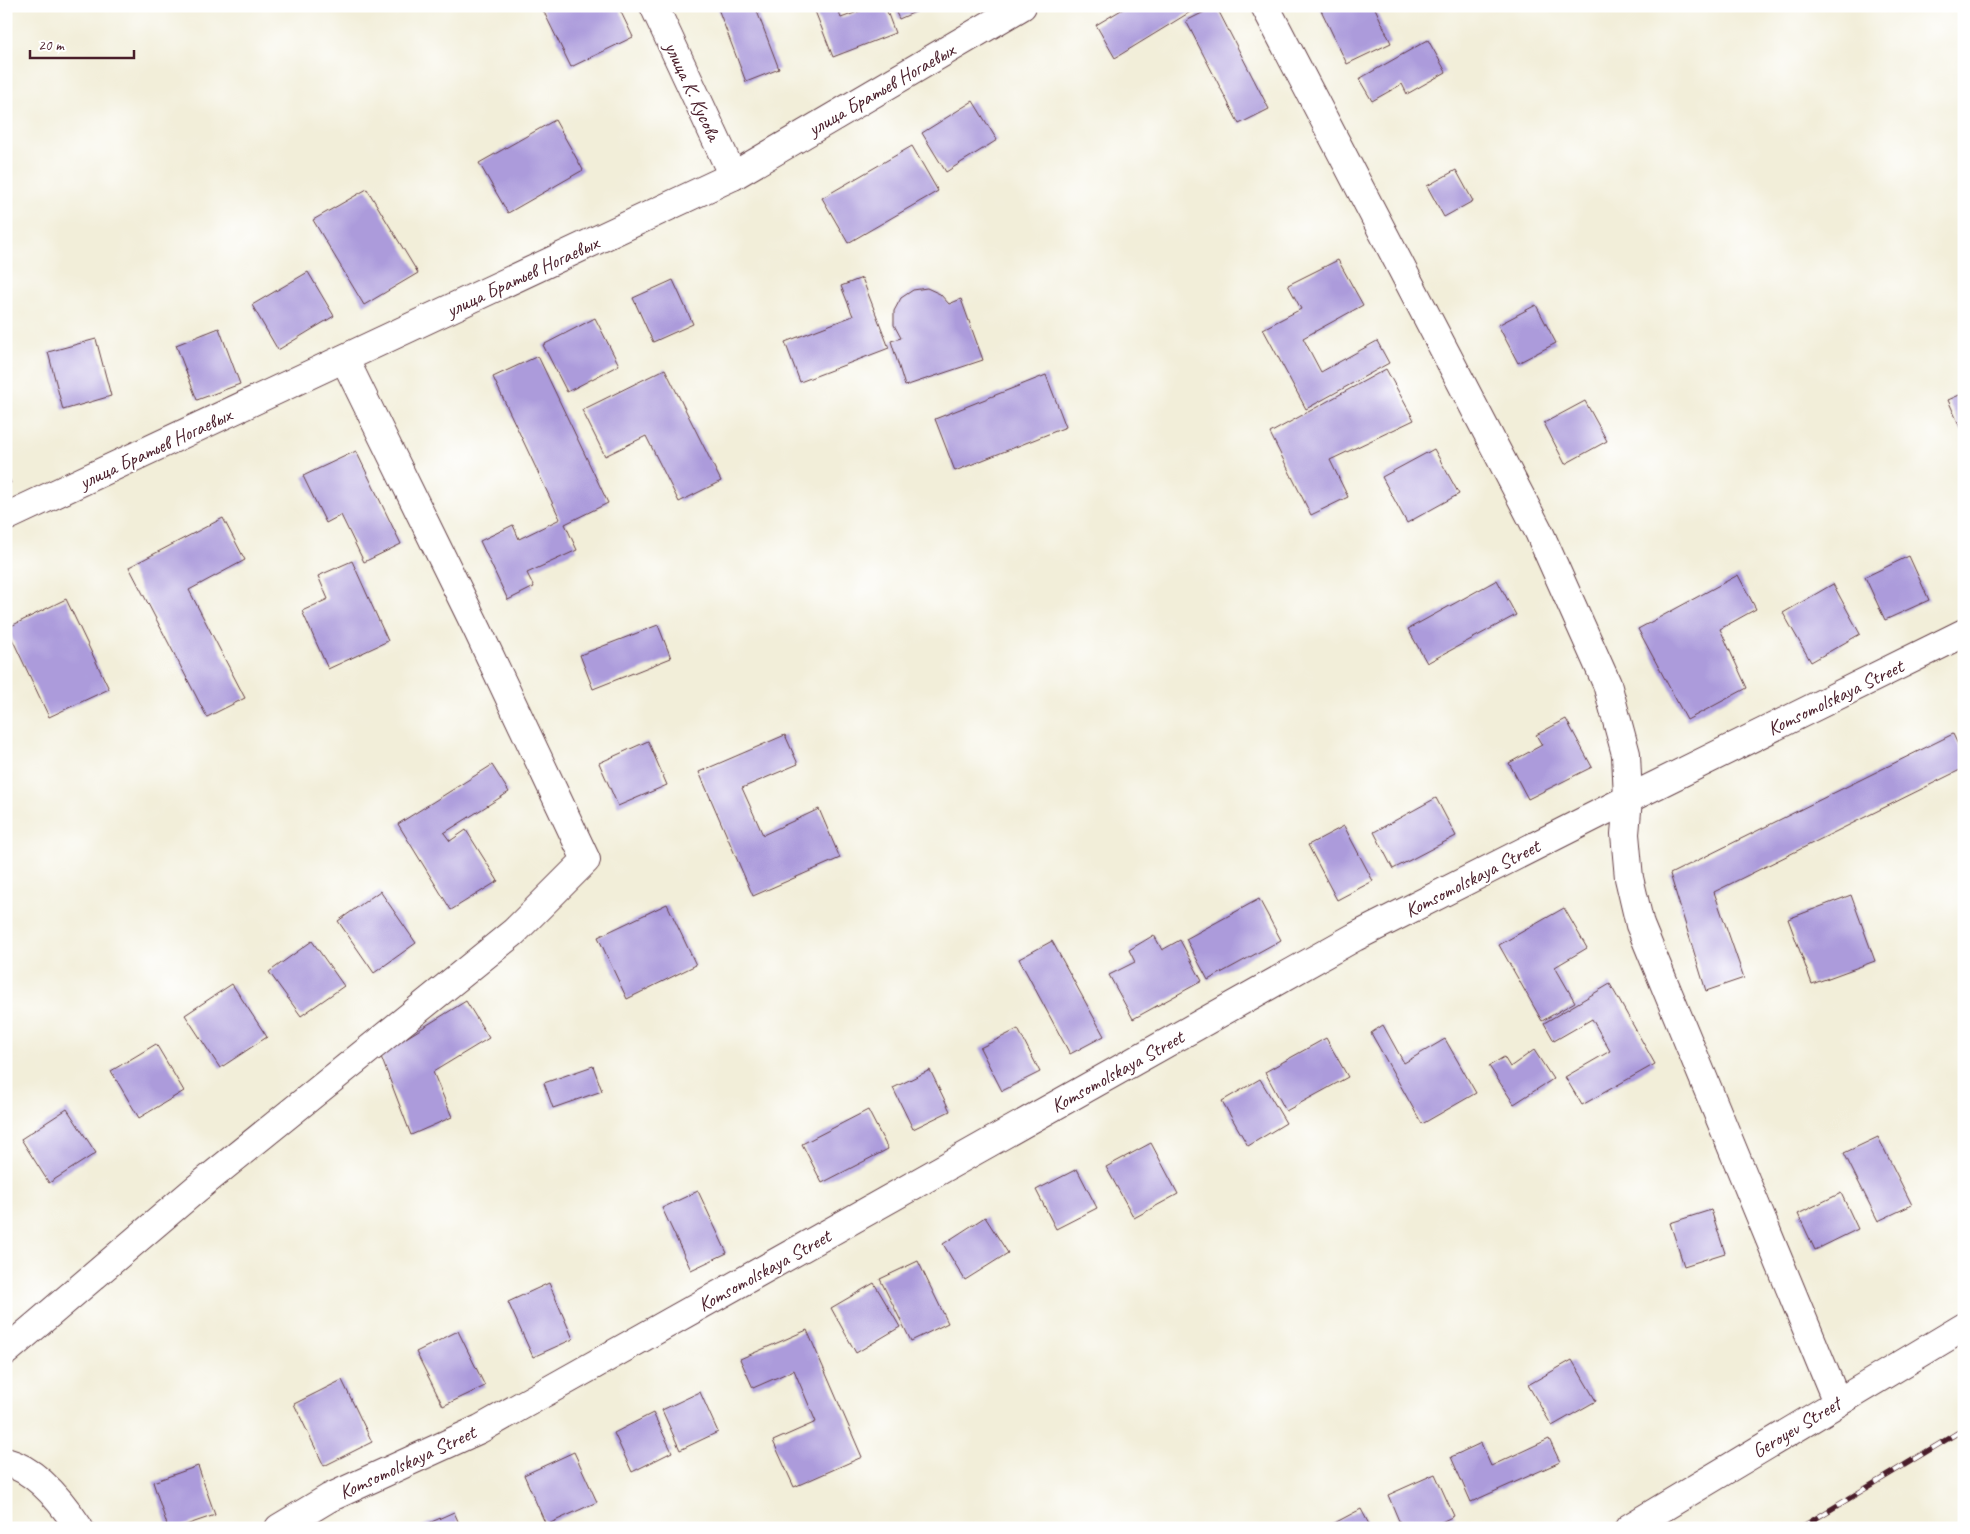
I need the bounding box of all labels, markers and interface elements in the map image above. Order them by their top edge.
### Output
scale bar [30,28,134,60]
text: 20 m [38,36,65,55]
street label: улица Братьев Ногаевых [803,36,961,142]
street label: улица К. Кусова [658,37,727,146]
street label: улица Братьев Ногаевых [441,229,604,323]
street label: улица Братьев Ногаевых [74,401,237,495]
street label: Komsomolskaya Street [1763,653,1909,741]
street label: Komsomolskaya Street [1401,833,1546,923]
street label: Komsomolskaya Street [1046,1023,1190,1118]
street label: Komsomolskaya Street [693,1222,837,1317]
street label: Geroyev Street [1747,1390,1848,1464]
street label: Komsomolskaya Street [335,1419,482,1505]

